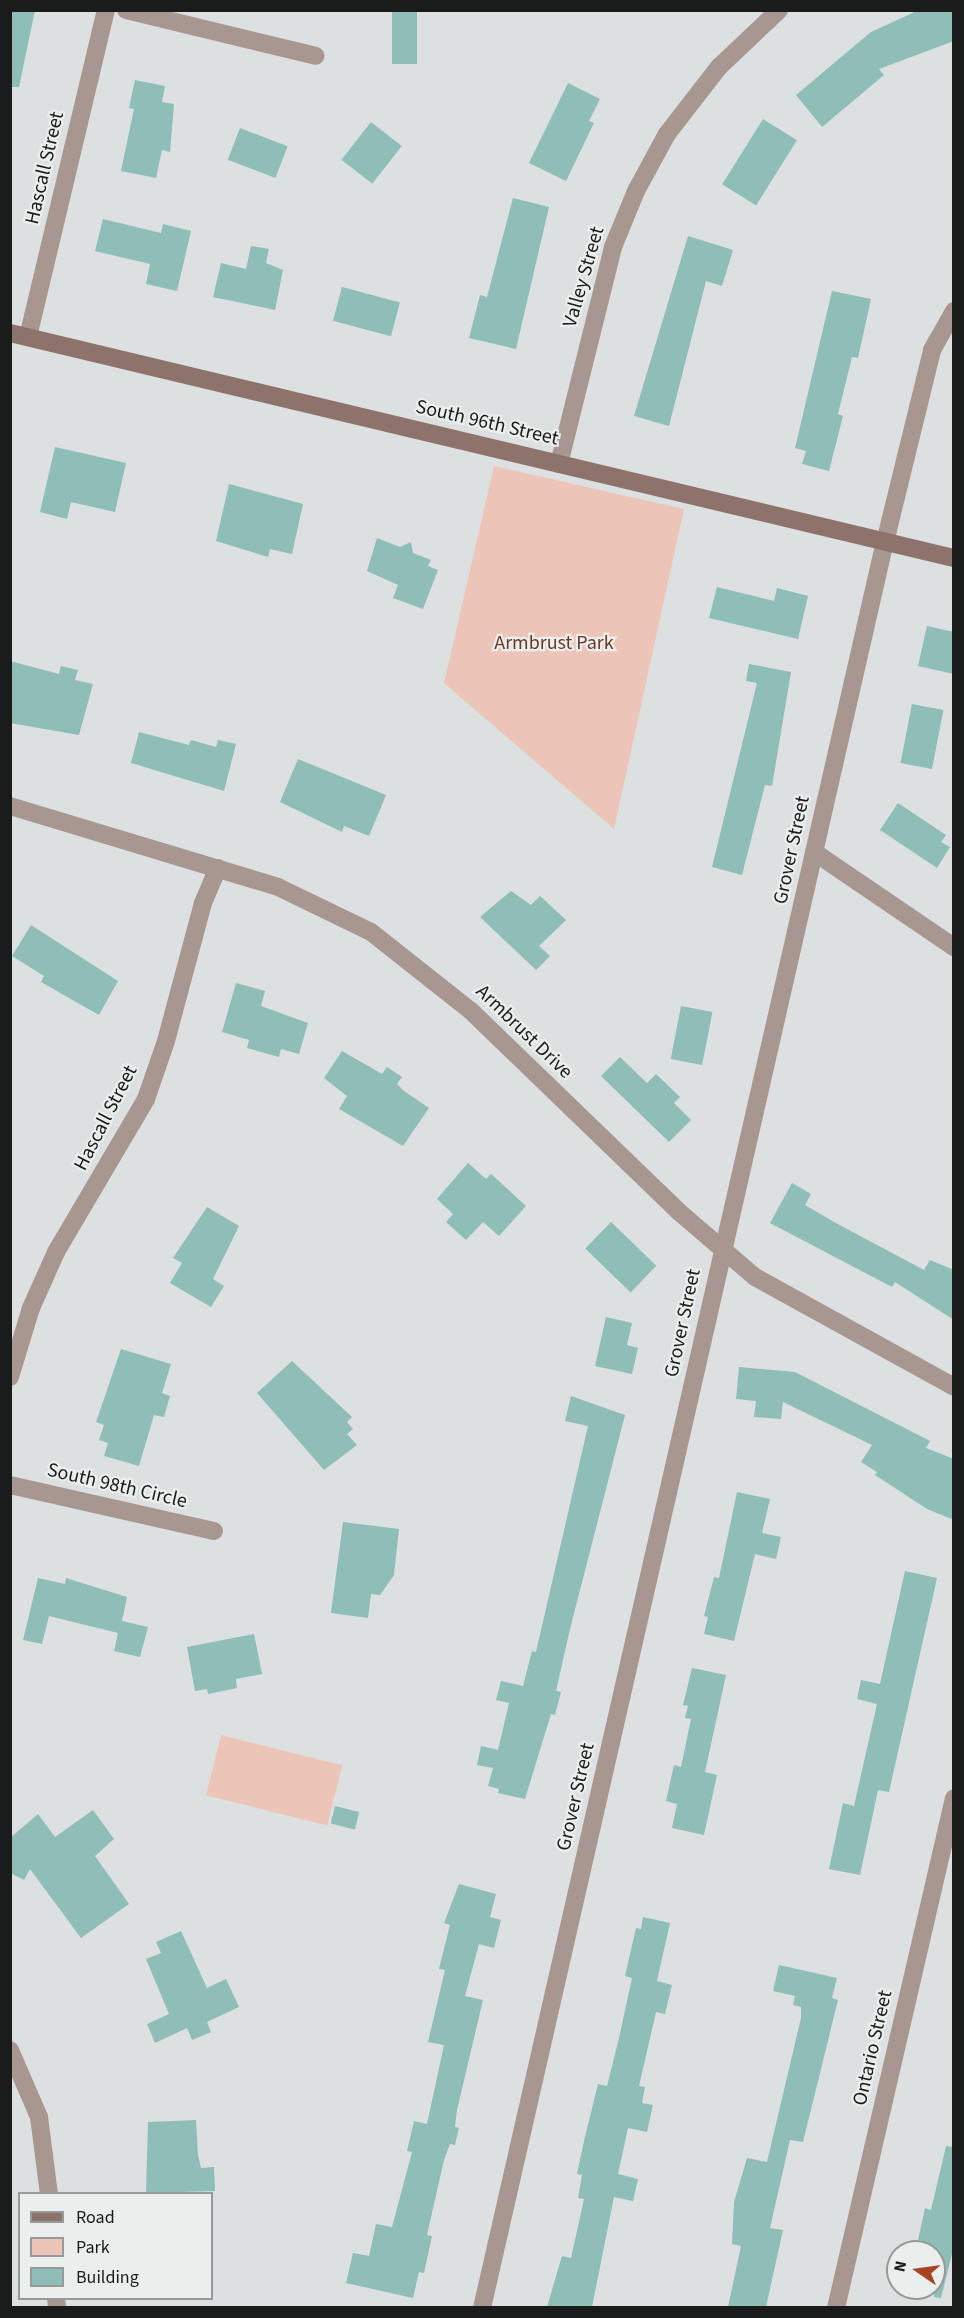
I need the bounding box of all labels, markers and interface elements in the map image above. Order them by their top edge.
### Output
street label: Hascall Street [20,109,70,227]
street label: Valley Street [558,224,610,330]
street label: South 96th Street [413,395,561,451]
park label: Armbrust Park [494,631,614,655]
street label: Grover Street [769,794,815,906]
street label: Armbrust Drive [471,980,577,1084]
street label: Hascall Street [69,1061,143,1175]
street label: Grover Street [660,1267,706,1379]
street label: South 98th Circle [45,1458,189,1514]
street label: Grover Street [552,1741,600,1853]
street label: Ontario Street [848,1988,898,2108]
legend [18,2192,213,2300]
text: Road [76,2205,115,2230]
text: Park [76,2235,110,2260]
north arrow [886,2240,946,2300]
text: N [888,2259,912,2274]
text: Building [76,2265,139,2290]

